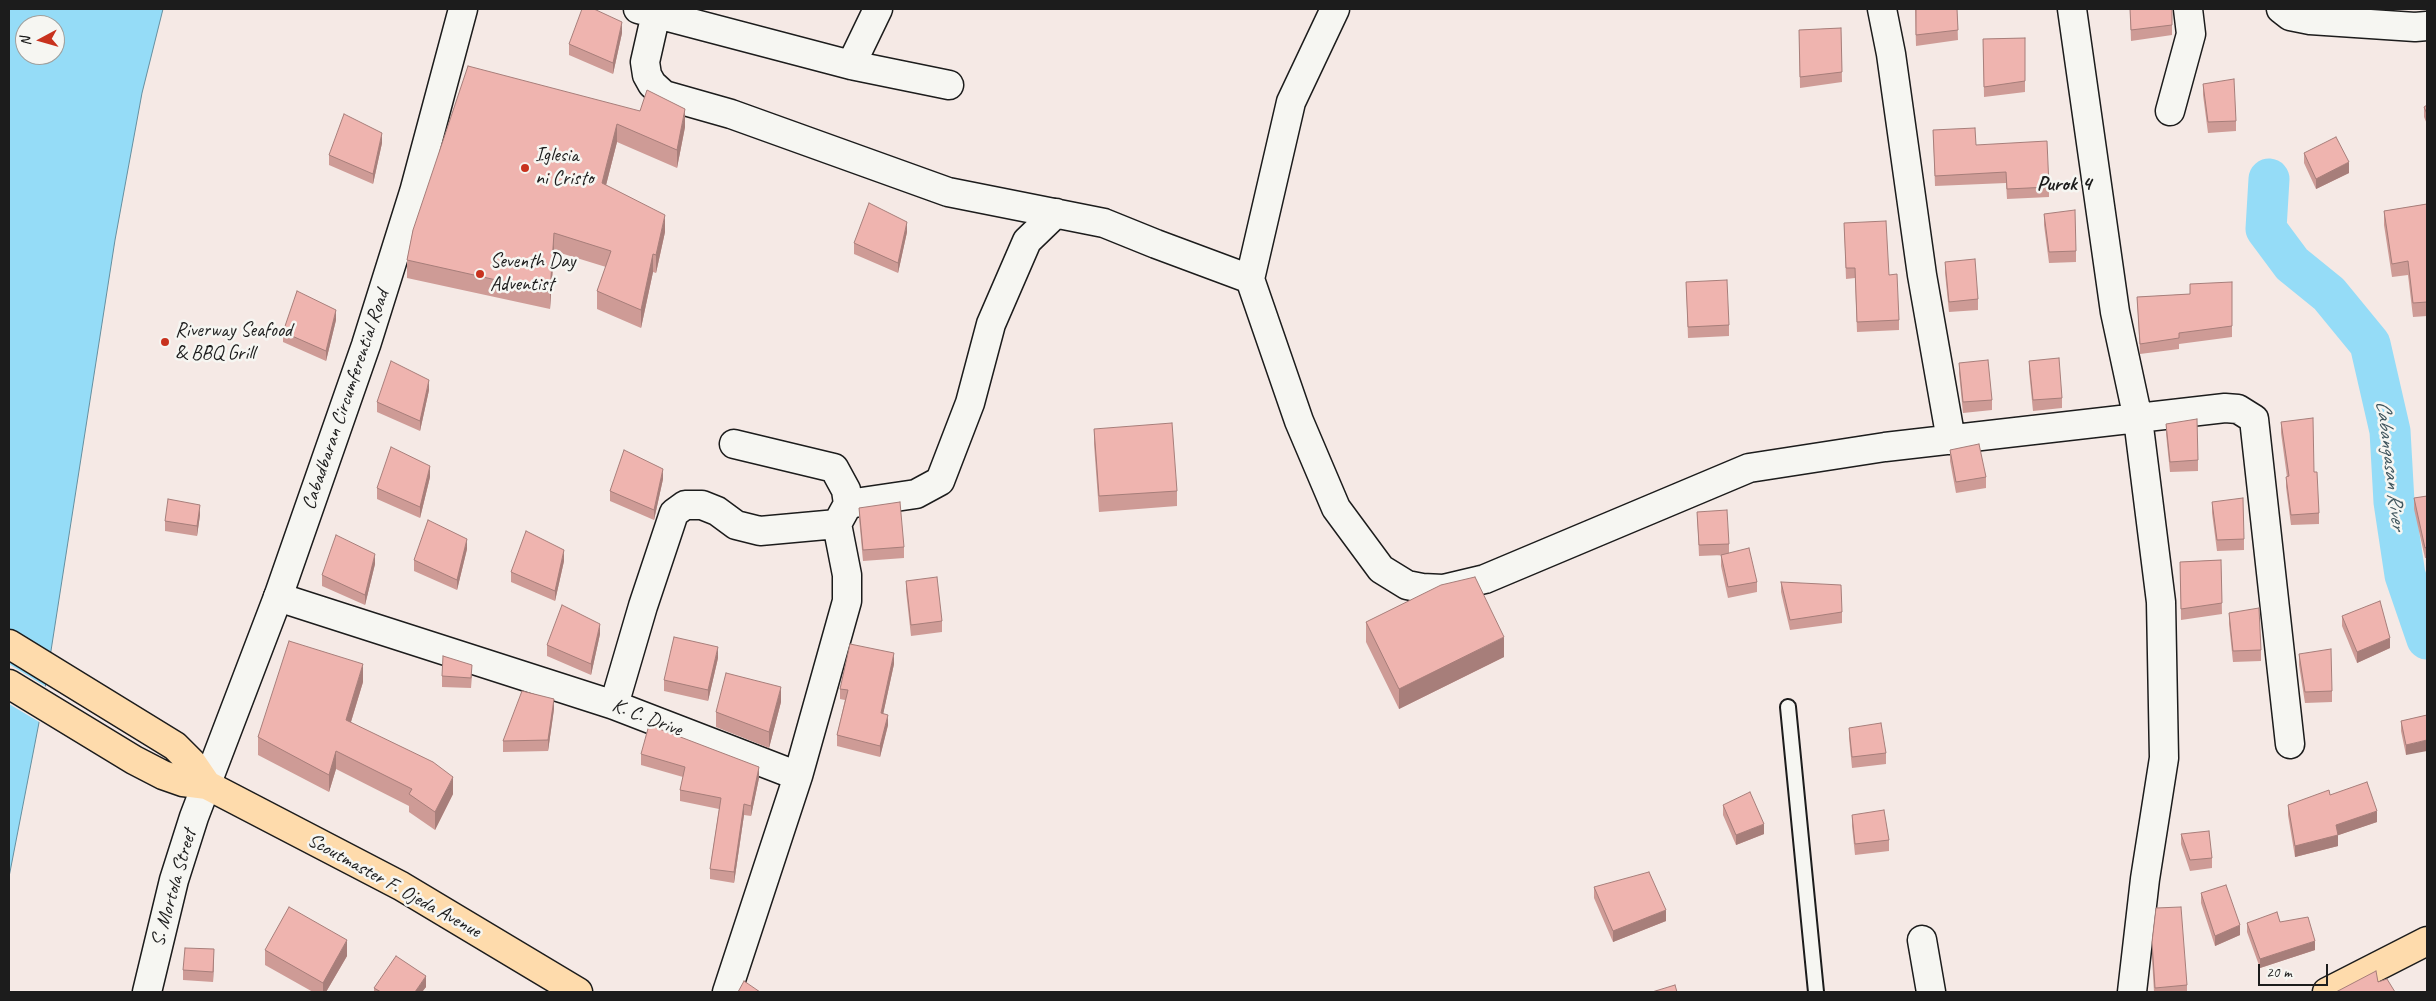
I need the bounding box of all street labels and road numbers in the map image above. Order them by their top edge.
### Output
street label: Cabadbaran Circumferential Road [297,287,395,513]
street label: K. C. Drive [609,694,685,742]
street label: S. Mortola Street [146,827,202,949]
street label: Scoutmaster F. Ojeda Avenue [303,828,485,944]

